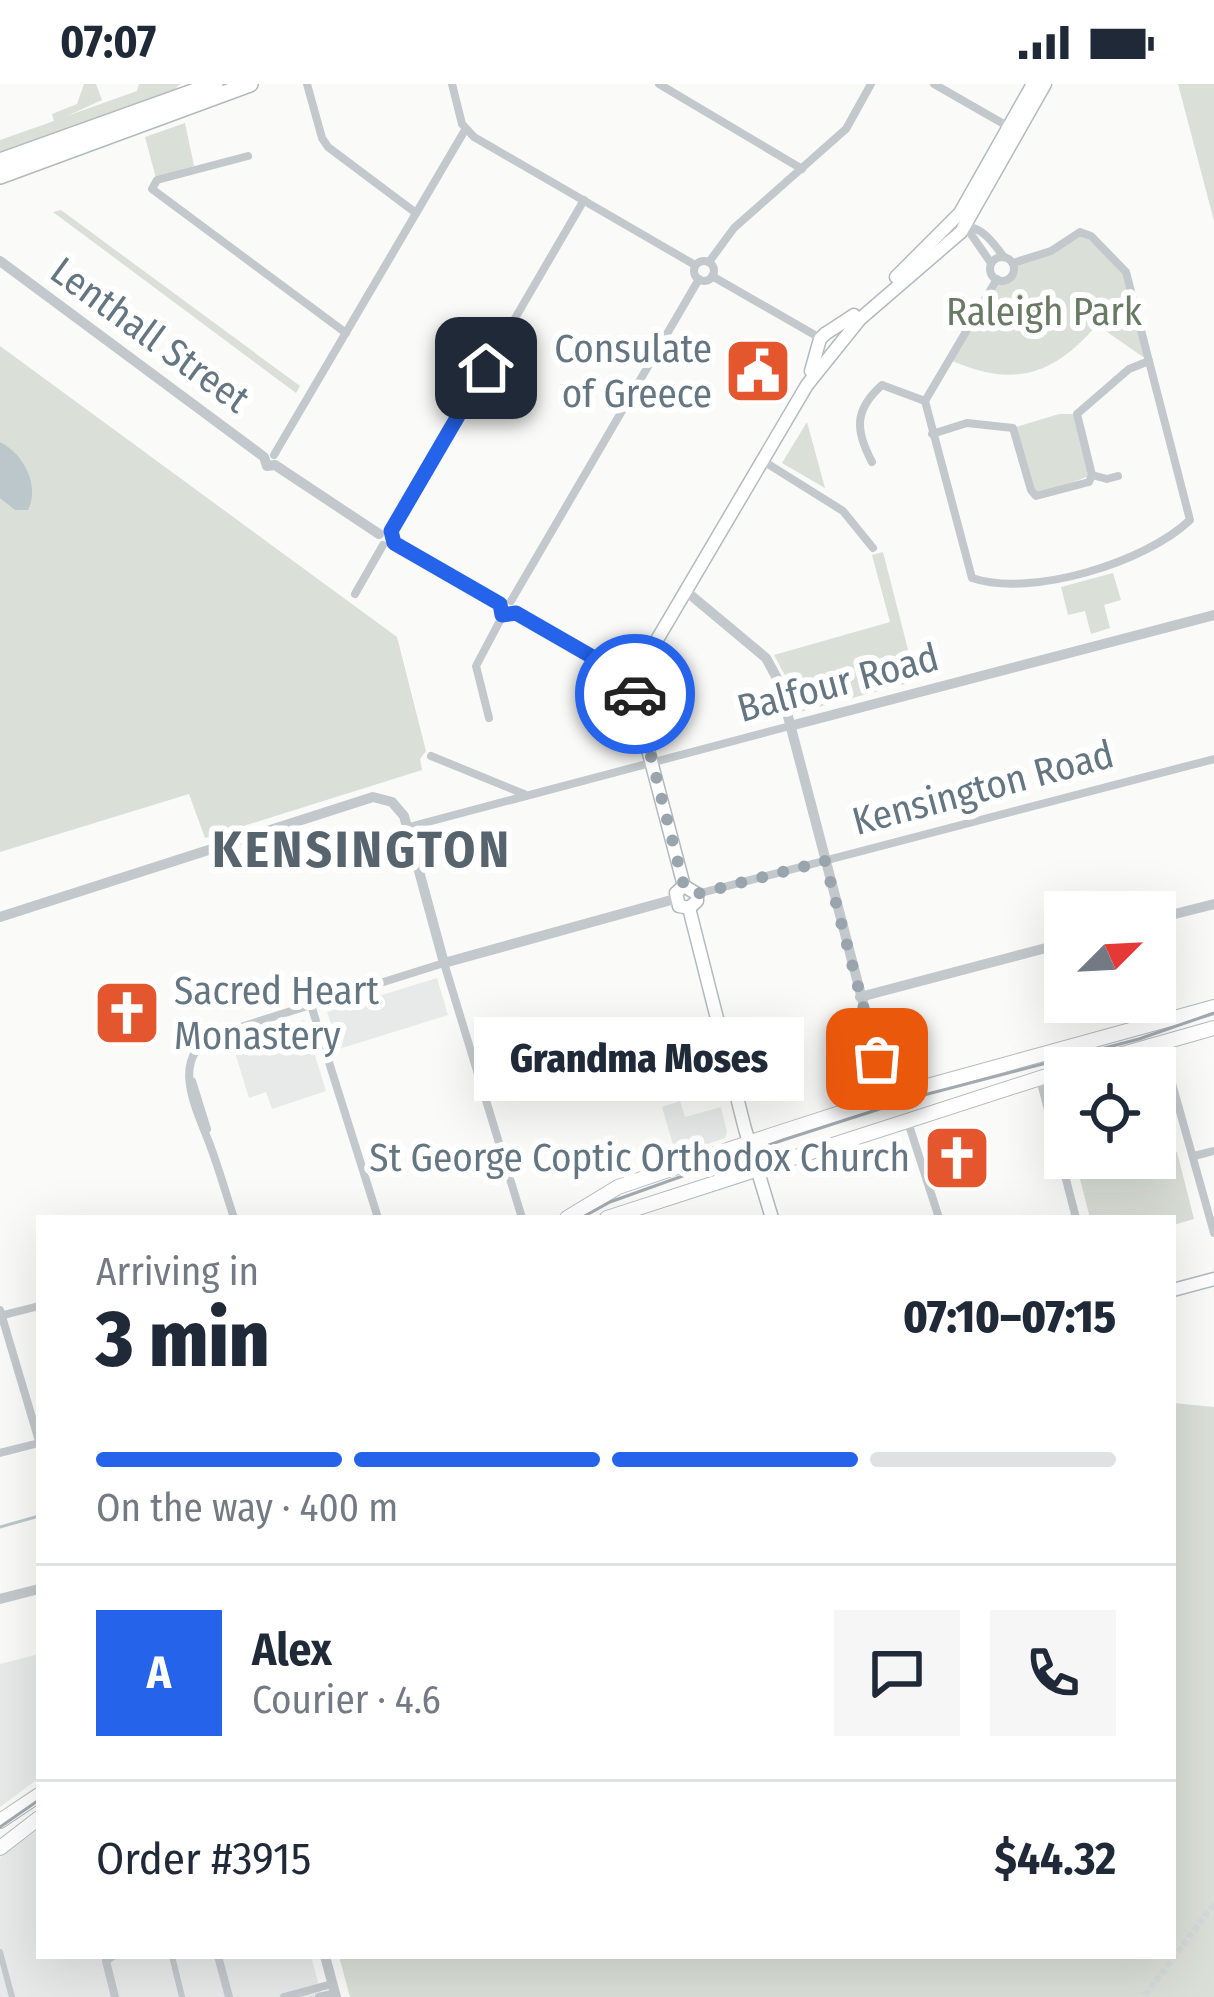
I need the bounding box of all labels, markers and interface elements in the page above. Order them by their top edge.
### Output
text: 07:07 [60,15,156,69]
street label: Lenthall Street [42,248,258,422]
park label: Raleigh Park [946,289,1143,335]
pin [435,317,537,419]
place label: Consulate of Greece [554,326,712,417]
icon: home [453,335,519,401]
public building icon: Consulate of Greece [723,336,793,406]
courier [575,634,695,754]
street label: Balfour Road [732,634,944,732]
icon: car [602,661,668,727]
street label: Kensington Road [847,731,1119,845]
district label: KENSINGTON [212,819,512,881]
north arrow [1044,891,1176,1023]
map controls [1044,891,1176,1179]
place label: Sacred Heart Monastery [174,968,379,1059]
church icon: Sacred Heart Monastery [92,978,162,1048]
pin [826,1008,928,1110]
callout: Grandma Moses [475,1017,805,1101]
icon: bag [844,1026,910,1092]
text: Grandma Moses [510,1036,768,1082]
button: locate [1044,1047,1176,1179]
church icon: St George Coptic Orthodox Church [922,1123,992,1193]
place label: St George Coptic Orthodox Church [369,1135,910,1181]
text: Arriving in [96,1249,259,1295]
text: 07:10–07:15 [903,1290,1116,1344]
text: 3 min [96,1293,269,1387]
text: On the way · 400 m [96,1485,398,1531]
button: chat [834,1610,960,1736]
button: phone [990,1610,1116,1736]
text: Alex [252,1623,332,1677]
text: A [147,1646,171,1700]
text: Courier · 4.6 [252,1677,441,1723]
text: Order #3915 [96,1832,311,1886]
text: $44.32 [995,1832,1116,1886]

